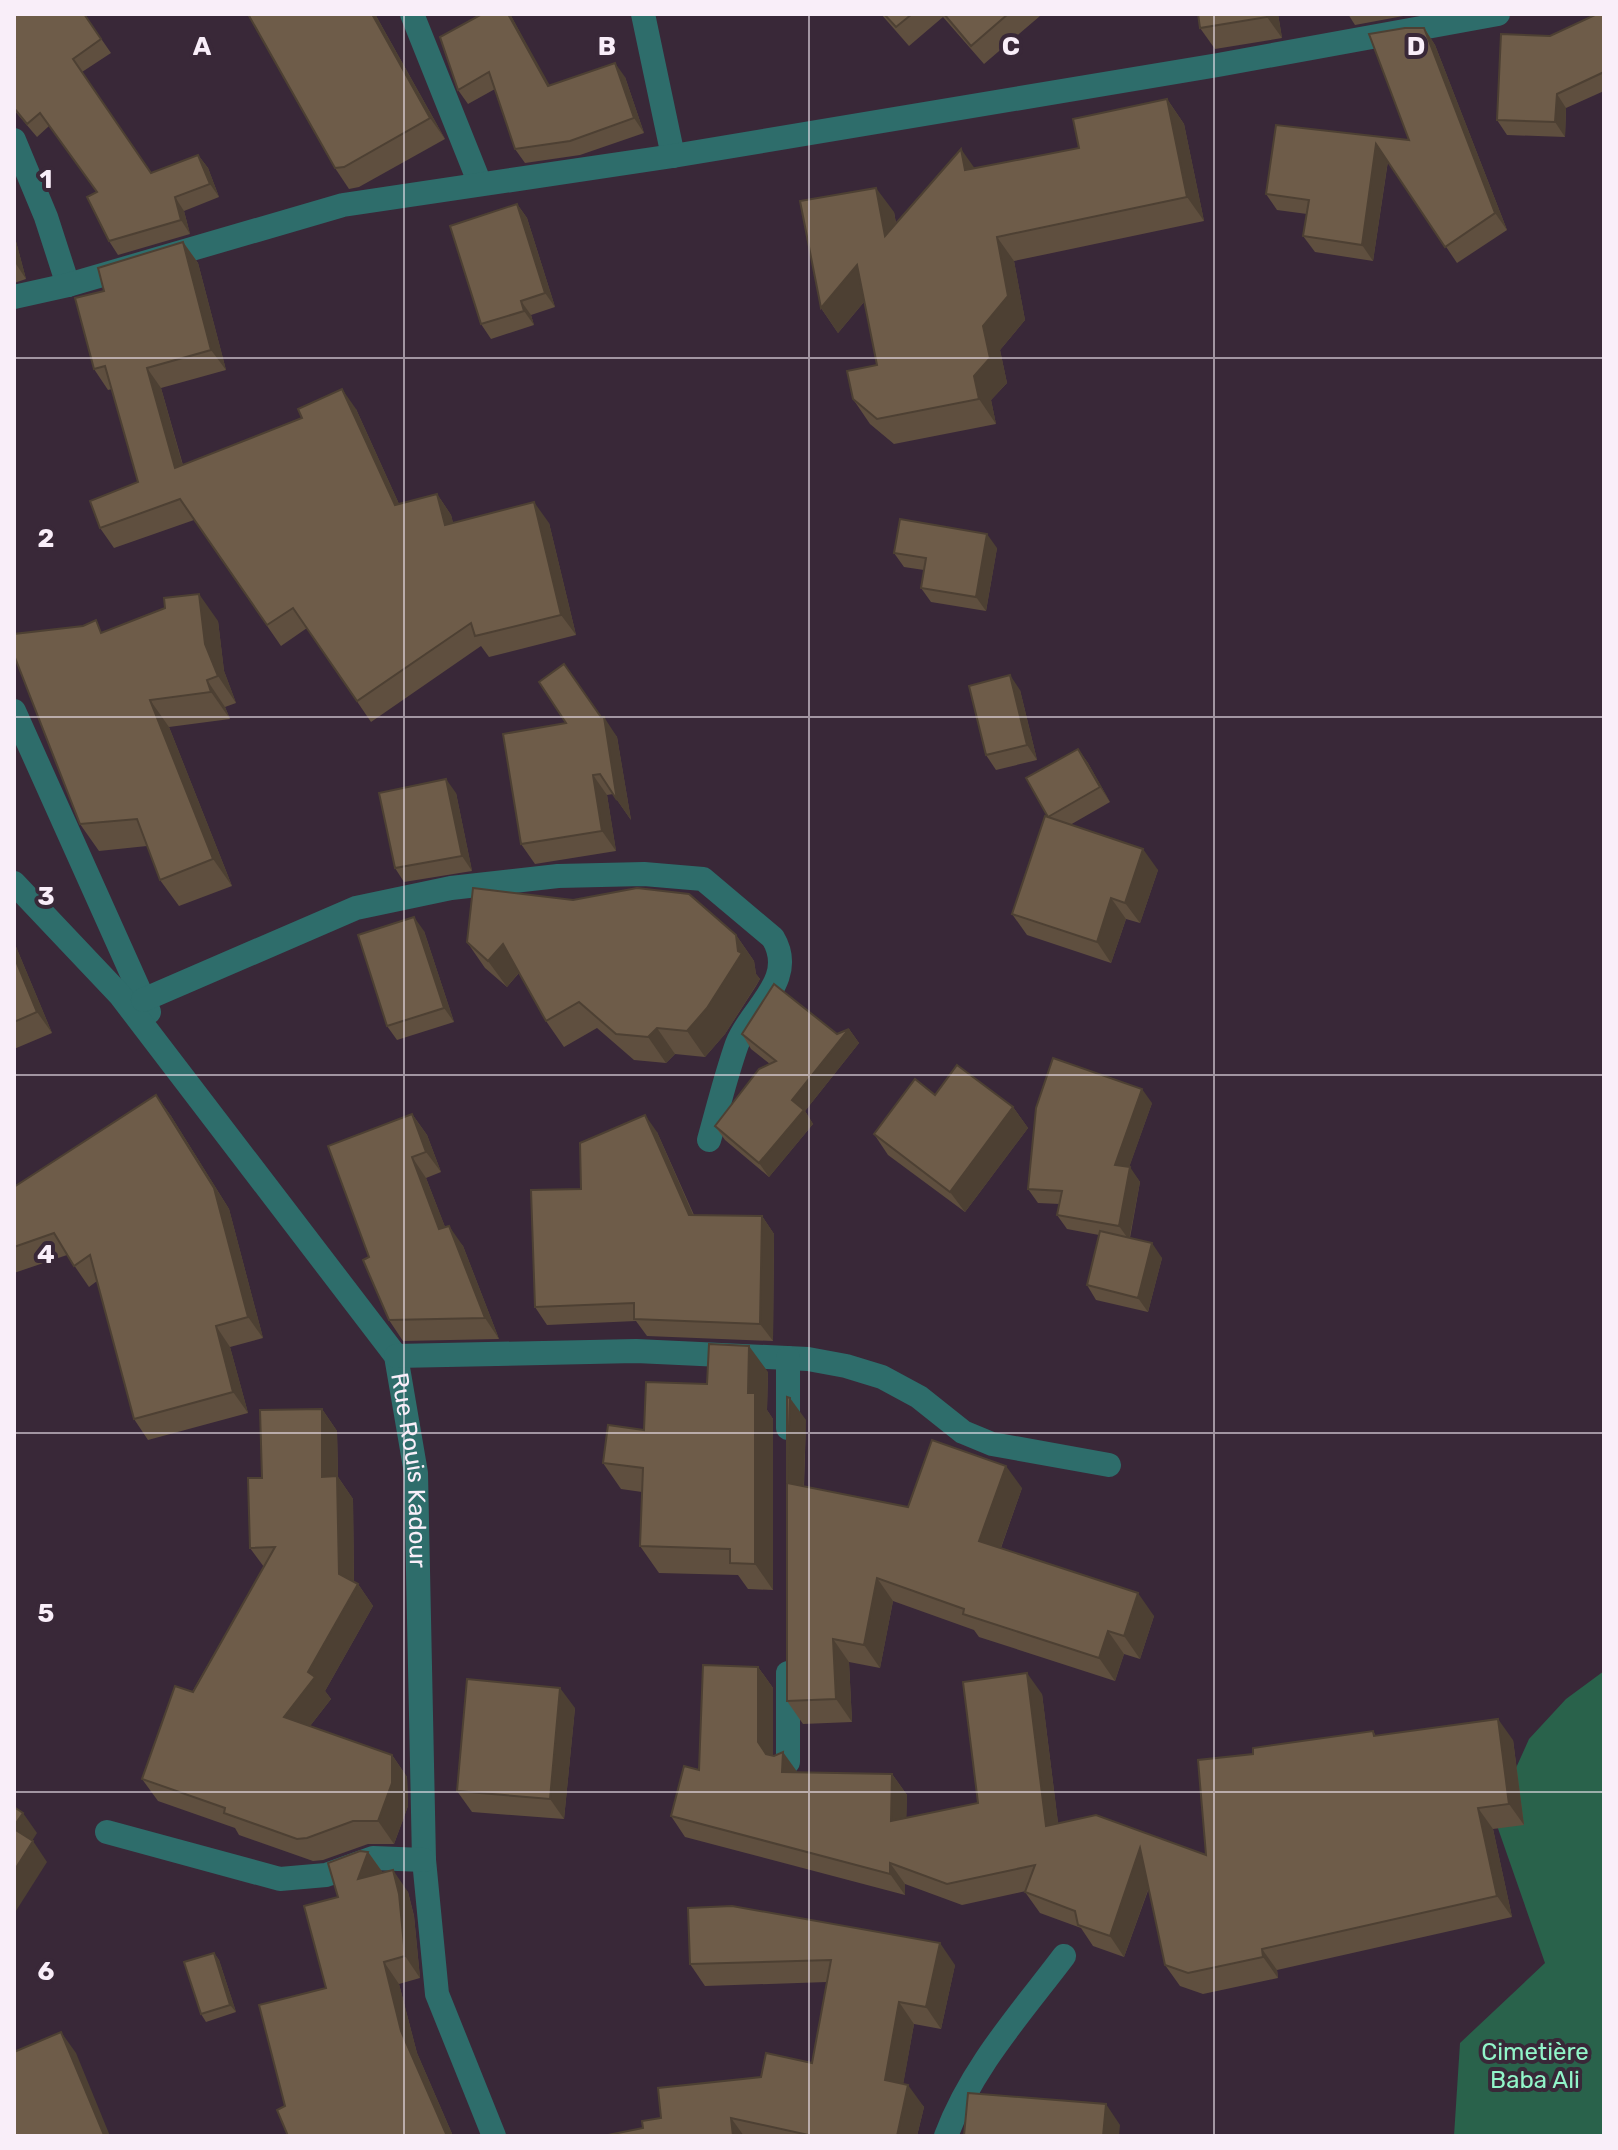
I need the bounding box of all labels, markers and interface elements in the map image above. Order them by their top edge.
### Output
text: A [193,31,212,62]
text: B [598,31,616,62]
text: C [1002,31,1020,62]
text: D [1407,31,1425,62]
text: 1 [40,164,52,195]
text: 2 [38,523,54,554]
text: 3 [37,881,55,912]
text: 4 [37,1239,55,1270]
street label: Rue Rouis Kadour [385,1371,432,1568]
text: 5 [38,1598,54,1629]
text: 6 [38,1956,55,1987]
park label: Cimetière Baba Ali [1481,2038,1589,2094]

